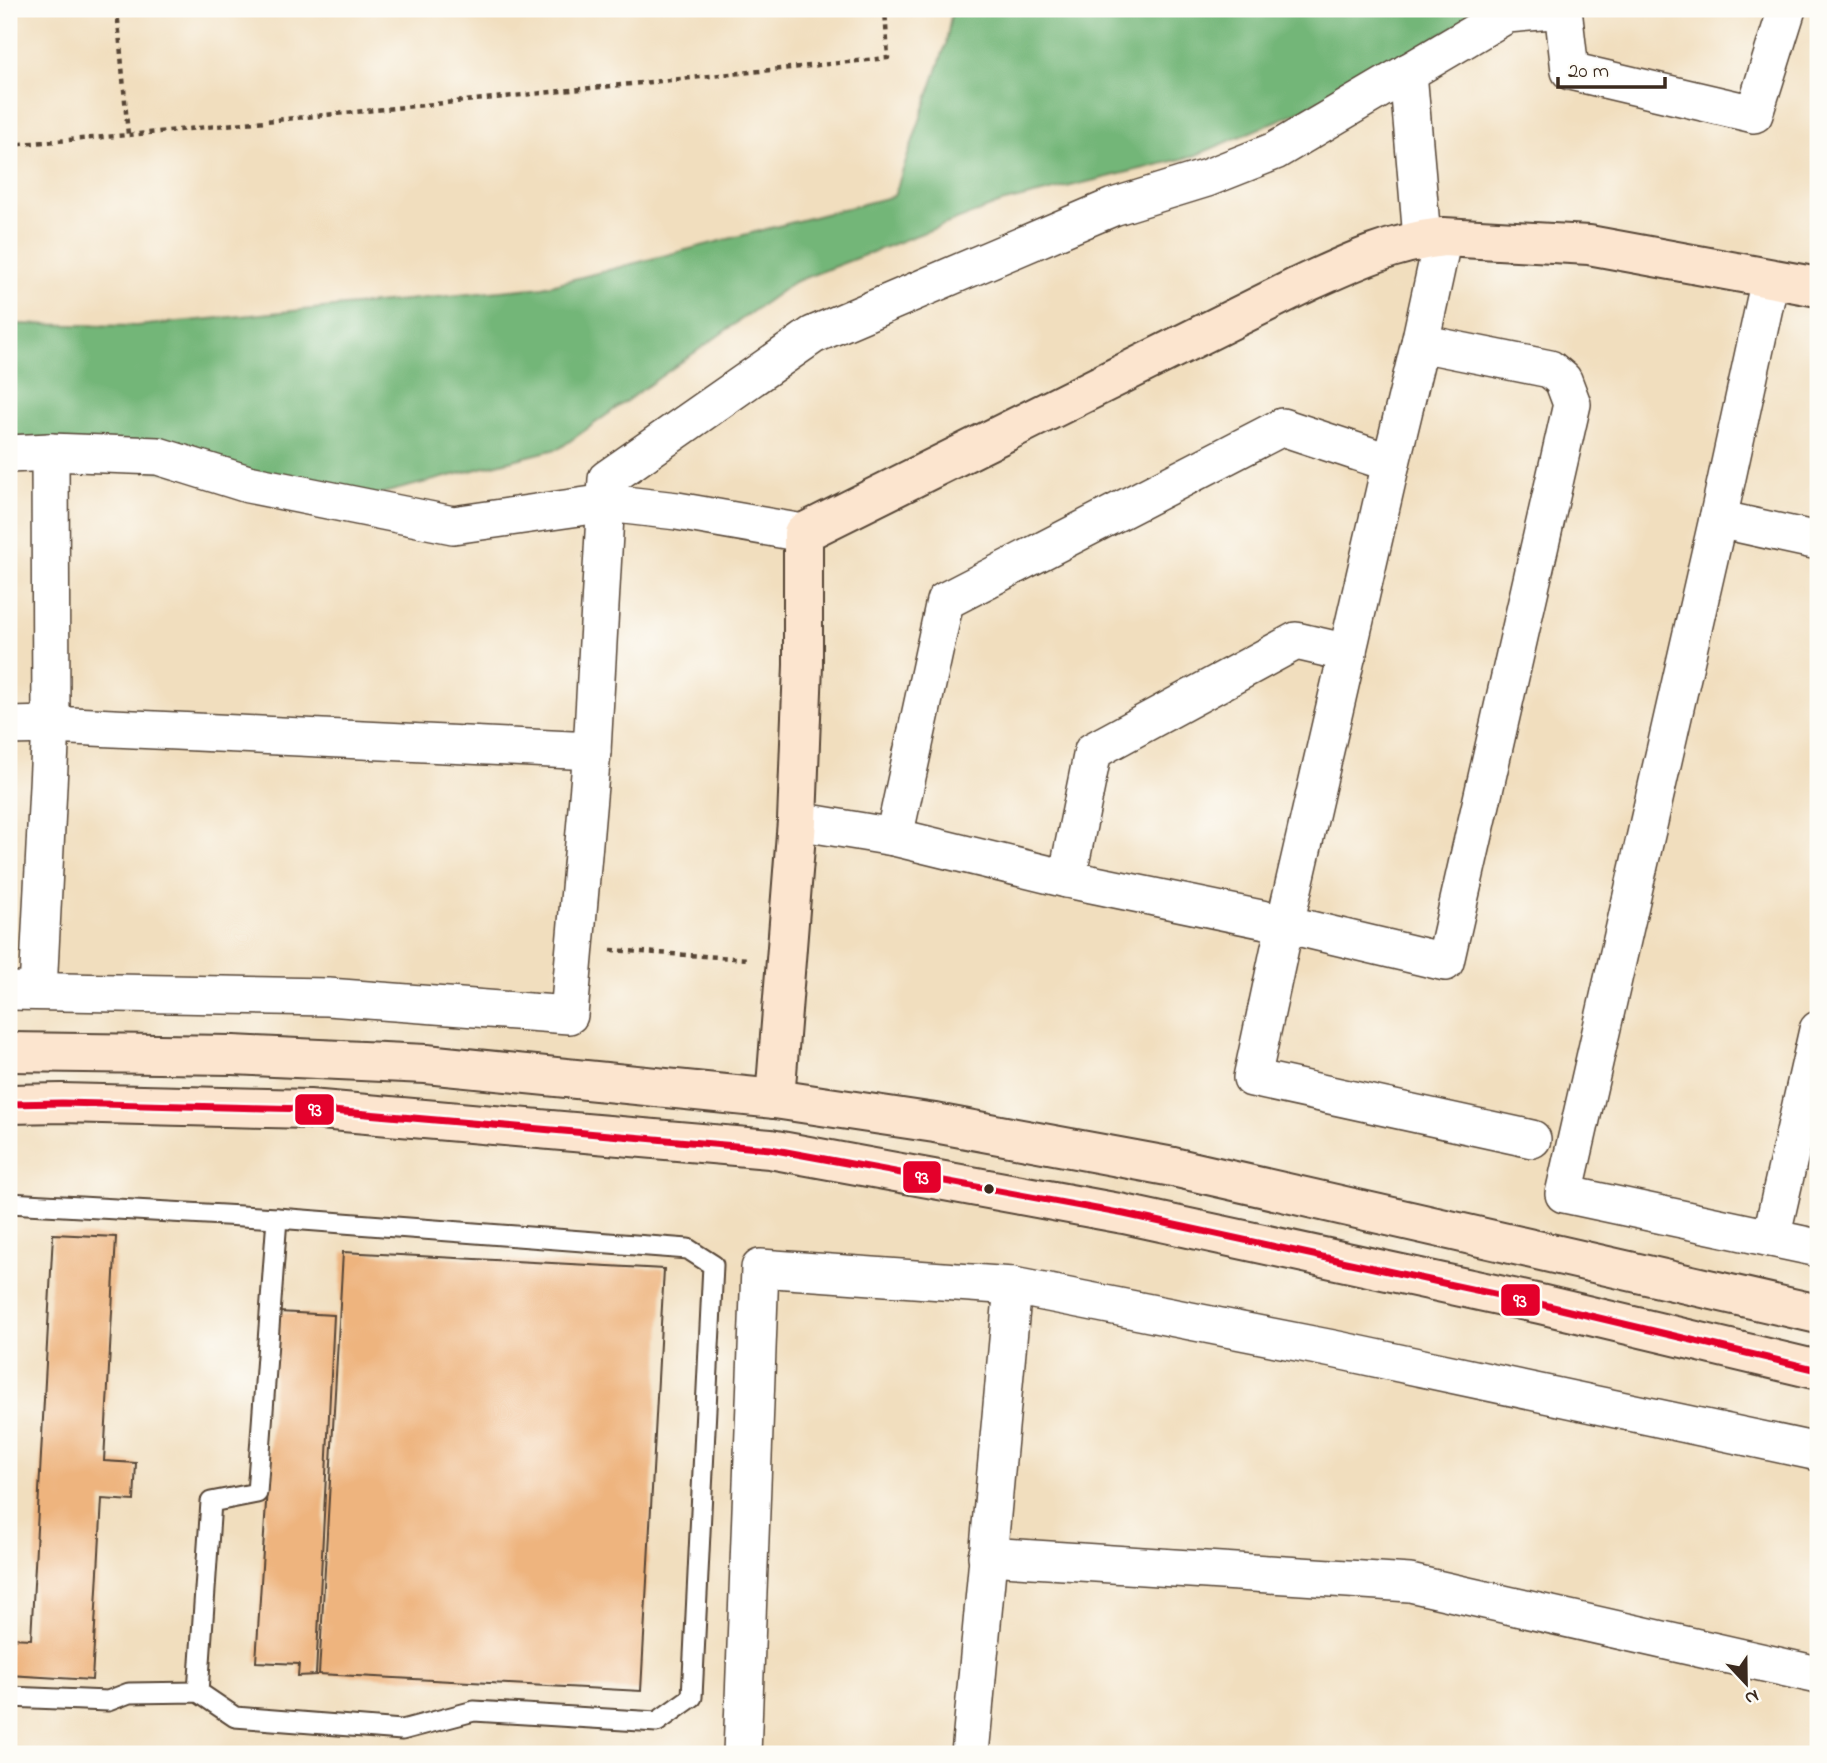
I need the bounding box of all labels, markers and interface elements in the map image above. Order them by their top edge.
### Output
scale bar [1558,46,1664,90]
text: 20 m [1568,57,1609,87]
line badge: 93 [294,1093,335,1126]
text: 93 [307,1098,322,1125]
line badge: 93 [902,1160,942,1194]
text: 93 [914,1166,929,1193]
unlabelled marker [982,1182,996,1196]
line badge: 93 [1500,1283,1541,1317]
text: 93 [1512,1289,1527,1316]
north arrow [1712,1648,1782,1718]
text: N [1740,1682,1762,1711]

